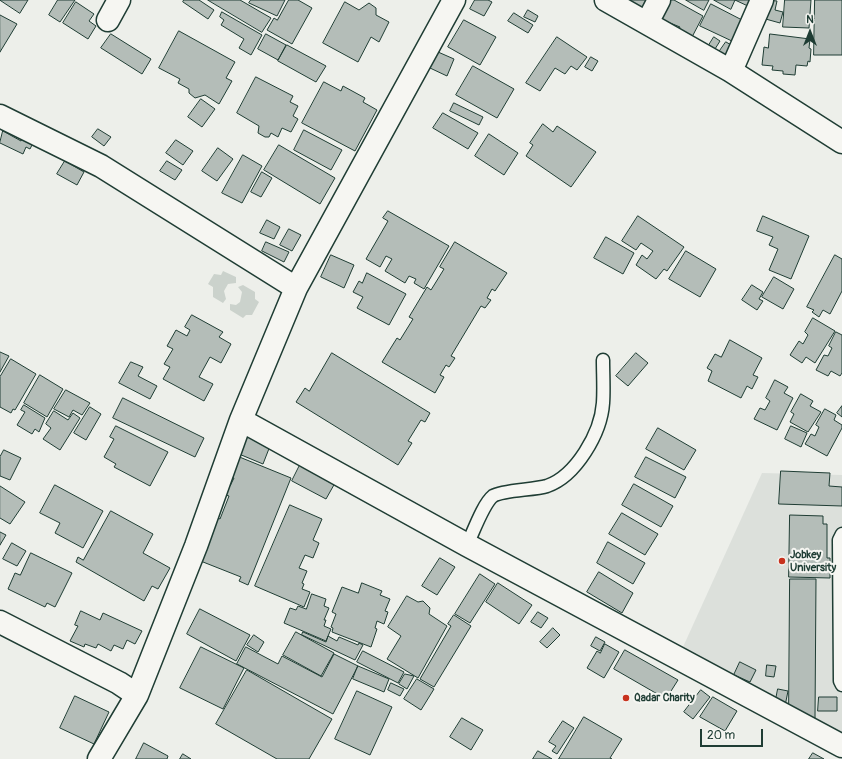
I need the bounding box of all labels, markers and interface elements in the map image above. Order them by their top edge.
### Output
north arrow [790,12,830,52]
text: N [806,13,814,26]
place label: Jobkey University [790,548,836,574]
marker: Jobkey University [777,556,787,566]
place label: Qadar Charity [634,691,695,705]
marker: Qadar Charity [621,693,631,703]
scale bar [702,721,765,747]
text: 20 m [707,728,735,743]

